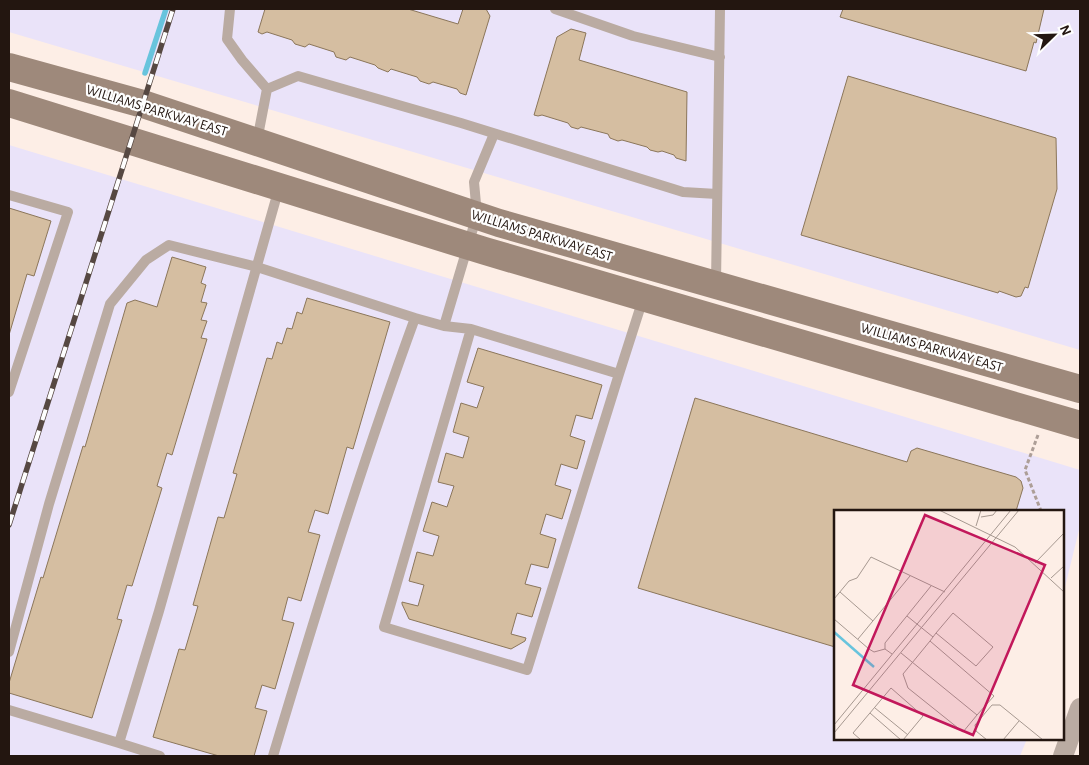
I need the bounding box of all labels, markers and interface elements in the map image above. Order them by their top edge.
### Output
north arrow [1029,10,1079,60]
text: N [1057,23,1073,38]
street label: WILLIAMS PARKWAY EAST [84,83,229,139]
street label: WILLIAMS PARKWAY EAST [469,208,614,264]
street label: WILLIAMS PARKWAY EAST [859,321,1005,375]
inset map [834,510,1064,740]

